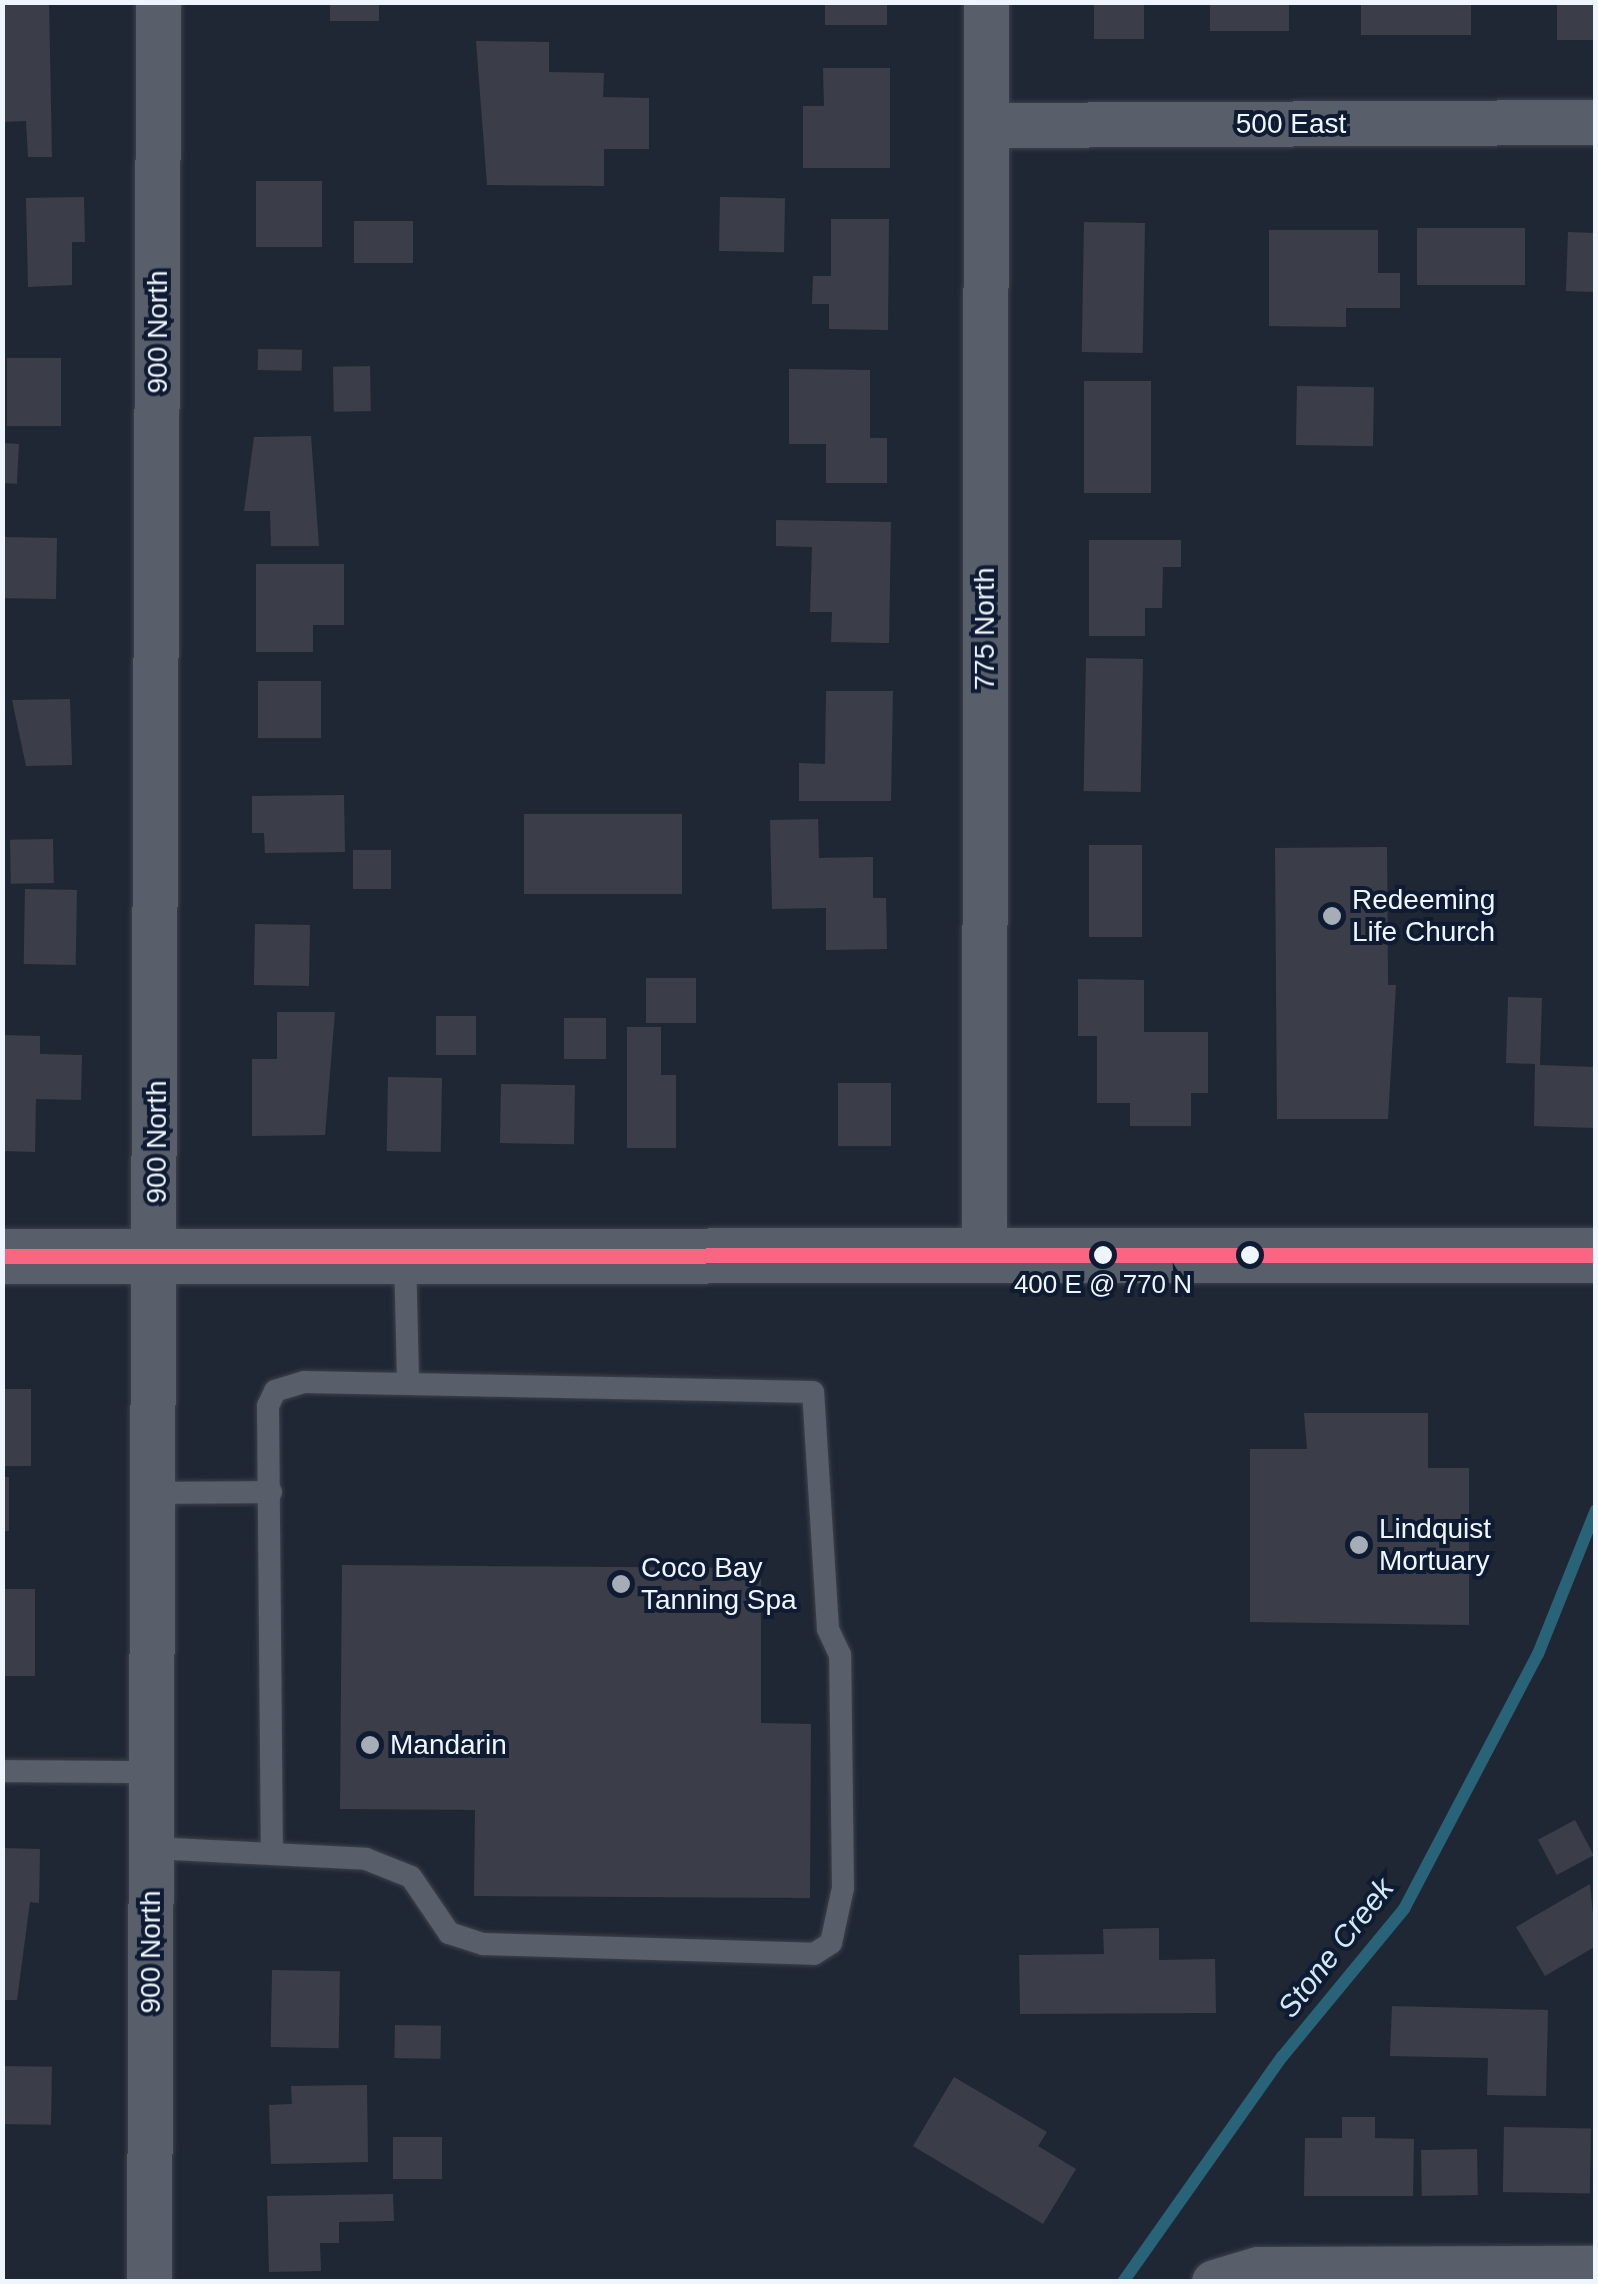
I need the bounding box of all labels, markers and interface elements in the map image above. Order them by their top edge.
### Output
street label: 500 East [1236,107,1346,141]
street label: 900 North [141,271,175,393]
street label: 775 North [968,568,1002,690]
place label: Redeeming Life Church [1352,883,1495,949]
marker: Redeeming Life Church [1321,905,1343,927]
street label: 900 North [140,1081,174,1203]
marker: 400 E @ 770 N [1093,1245,1113,1265]
unlabelled marker [1240,1245,1260,1265]
place label: 400 E @ 770 N [1014,1269,1192,1301]
place label: Lindquist Mortuary [1379,1512,1491,1578]
marker: Lindquist Mortuary [1348,1534,1370,1556]
place label: Coco Bay Tanning Spa [641,1551,797,1617]
marker: Coco Bay Tanning Spa [610,1573,632,1595]
place label: Mandarin [390,1728,507,1762]
marker: Mandarin [359,1734,381,1756]
water label: Stone Creek [1270,1871,1402,2025]
street label: 900 North [134,1891,168,2013]

